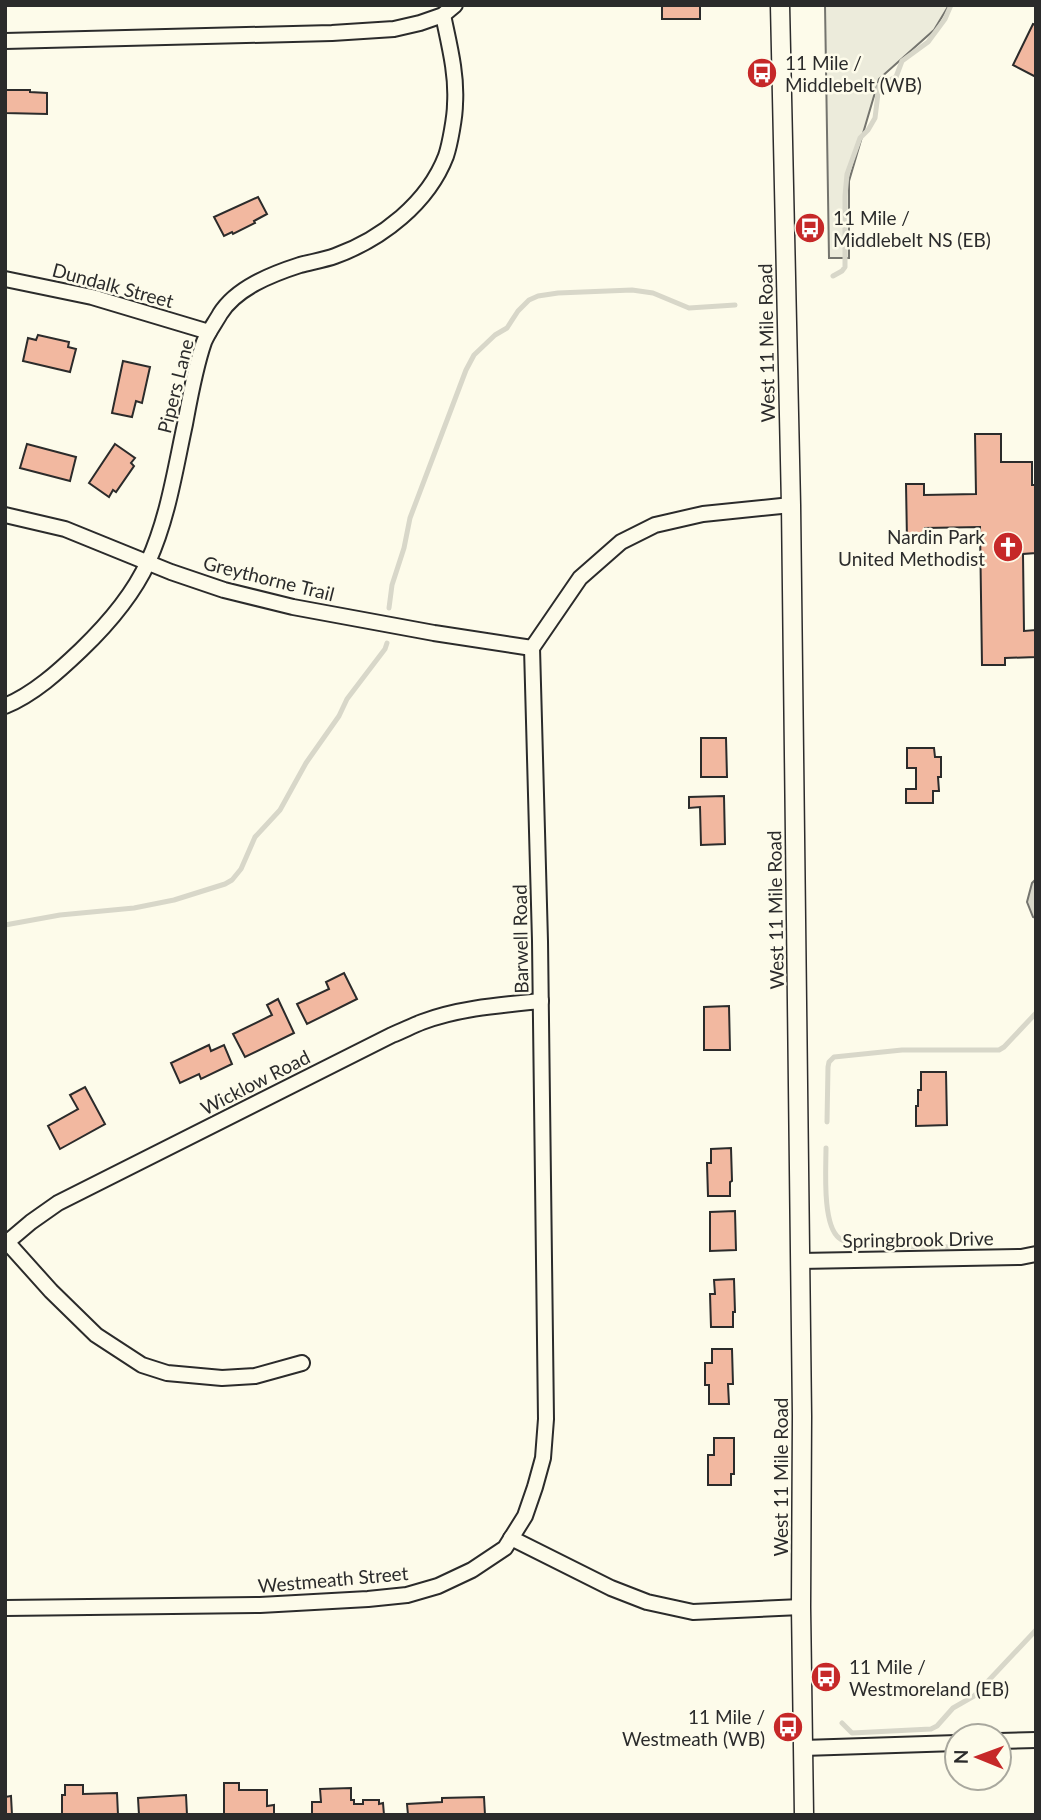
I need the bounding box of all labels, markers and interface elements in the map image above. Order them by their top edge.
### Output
place label: 11 Mile / Middlebelt (WB) [785,51,922,96]
bus stop icon: 11 Mile / Middlebelt (WB) [745,56,779,90]
place label: 11 Mile / Middlebelt NS (EB) [833,206,991,251]
bus stop icon: 11 Mile / Middlebelt NS (EB) [793,211,827,245]
street label: Dundalk Street [50,258,176,312]
street label: West 11 Mile Road [753,263,779,423]
street label: Pipers Lane [152,336,198,436]
place label: Nardin Park United Methodist [838,525,985,570]
church icon: Nardin Park United Methodist [991,530,1025,564]
street label: Greythorne Trail [201,551,337,605]
street label: West 11 Mile Road [762,830,788,990]
street label: Barwell Road [508,884,532,994]
street label: Wicklow Road [197,1045,313,1119]
street label: Springbrook Drive [842,1226,994,1252]
street label: West 11 Mile Road [769,1397,792,1557]
street label: Westmeath Street [257,1561,409,1597]
place label: 11 Mile / Westmoreland (EB) [849,1655,1009,1700]
bus stop icon: 11 Mile / Westmoreland (EB) [809,1660,843,1694]
place label: 11 Mile / Westmeath (WB) [622,1705,765,1750]
bus stop icon: 11 Mile / Westmeath (WB) [771,1710,805,1744]
north arrow [943,1722,1013,1792]
text: N [949,1749,972,1764]

